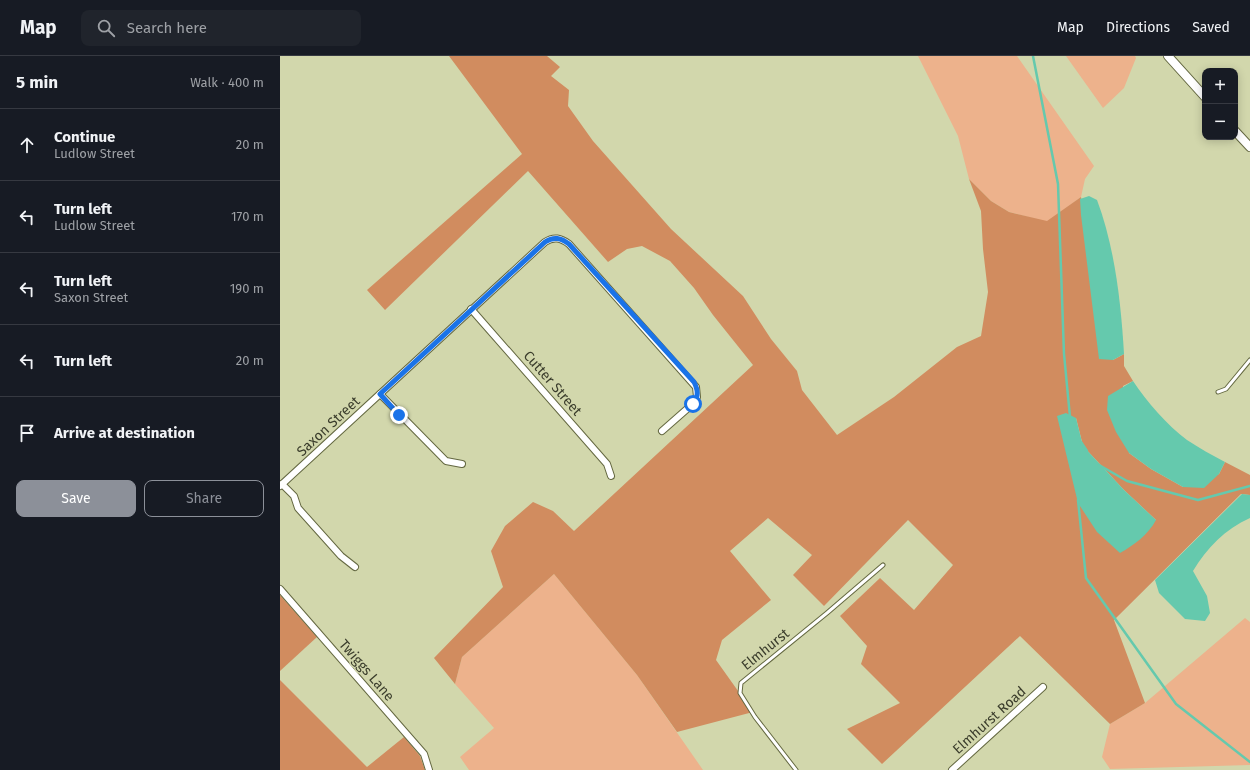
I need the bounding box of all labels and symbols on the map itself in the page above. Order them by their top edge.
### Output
street label: Cutter Street [520,347,586,420]
street label: Saxon Street [293,392,364,460]
route start [684,395,702,413]
route end [390,406,408,424]
street label: Elmhurst [738,624,793,674]
street label: Twiggs Lane [335,636,398,705]
street label: Elmhurst Road [949,683,1029,758]

